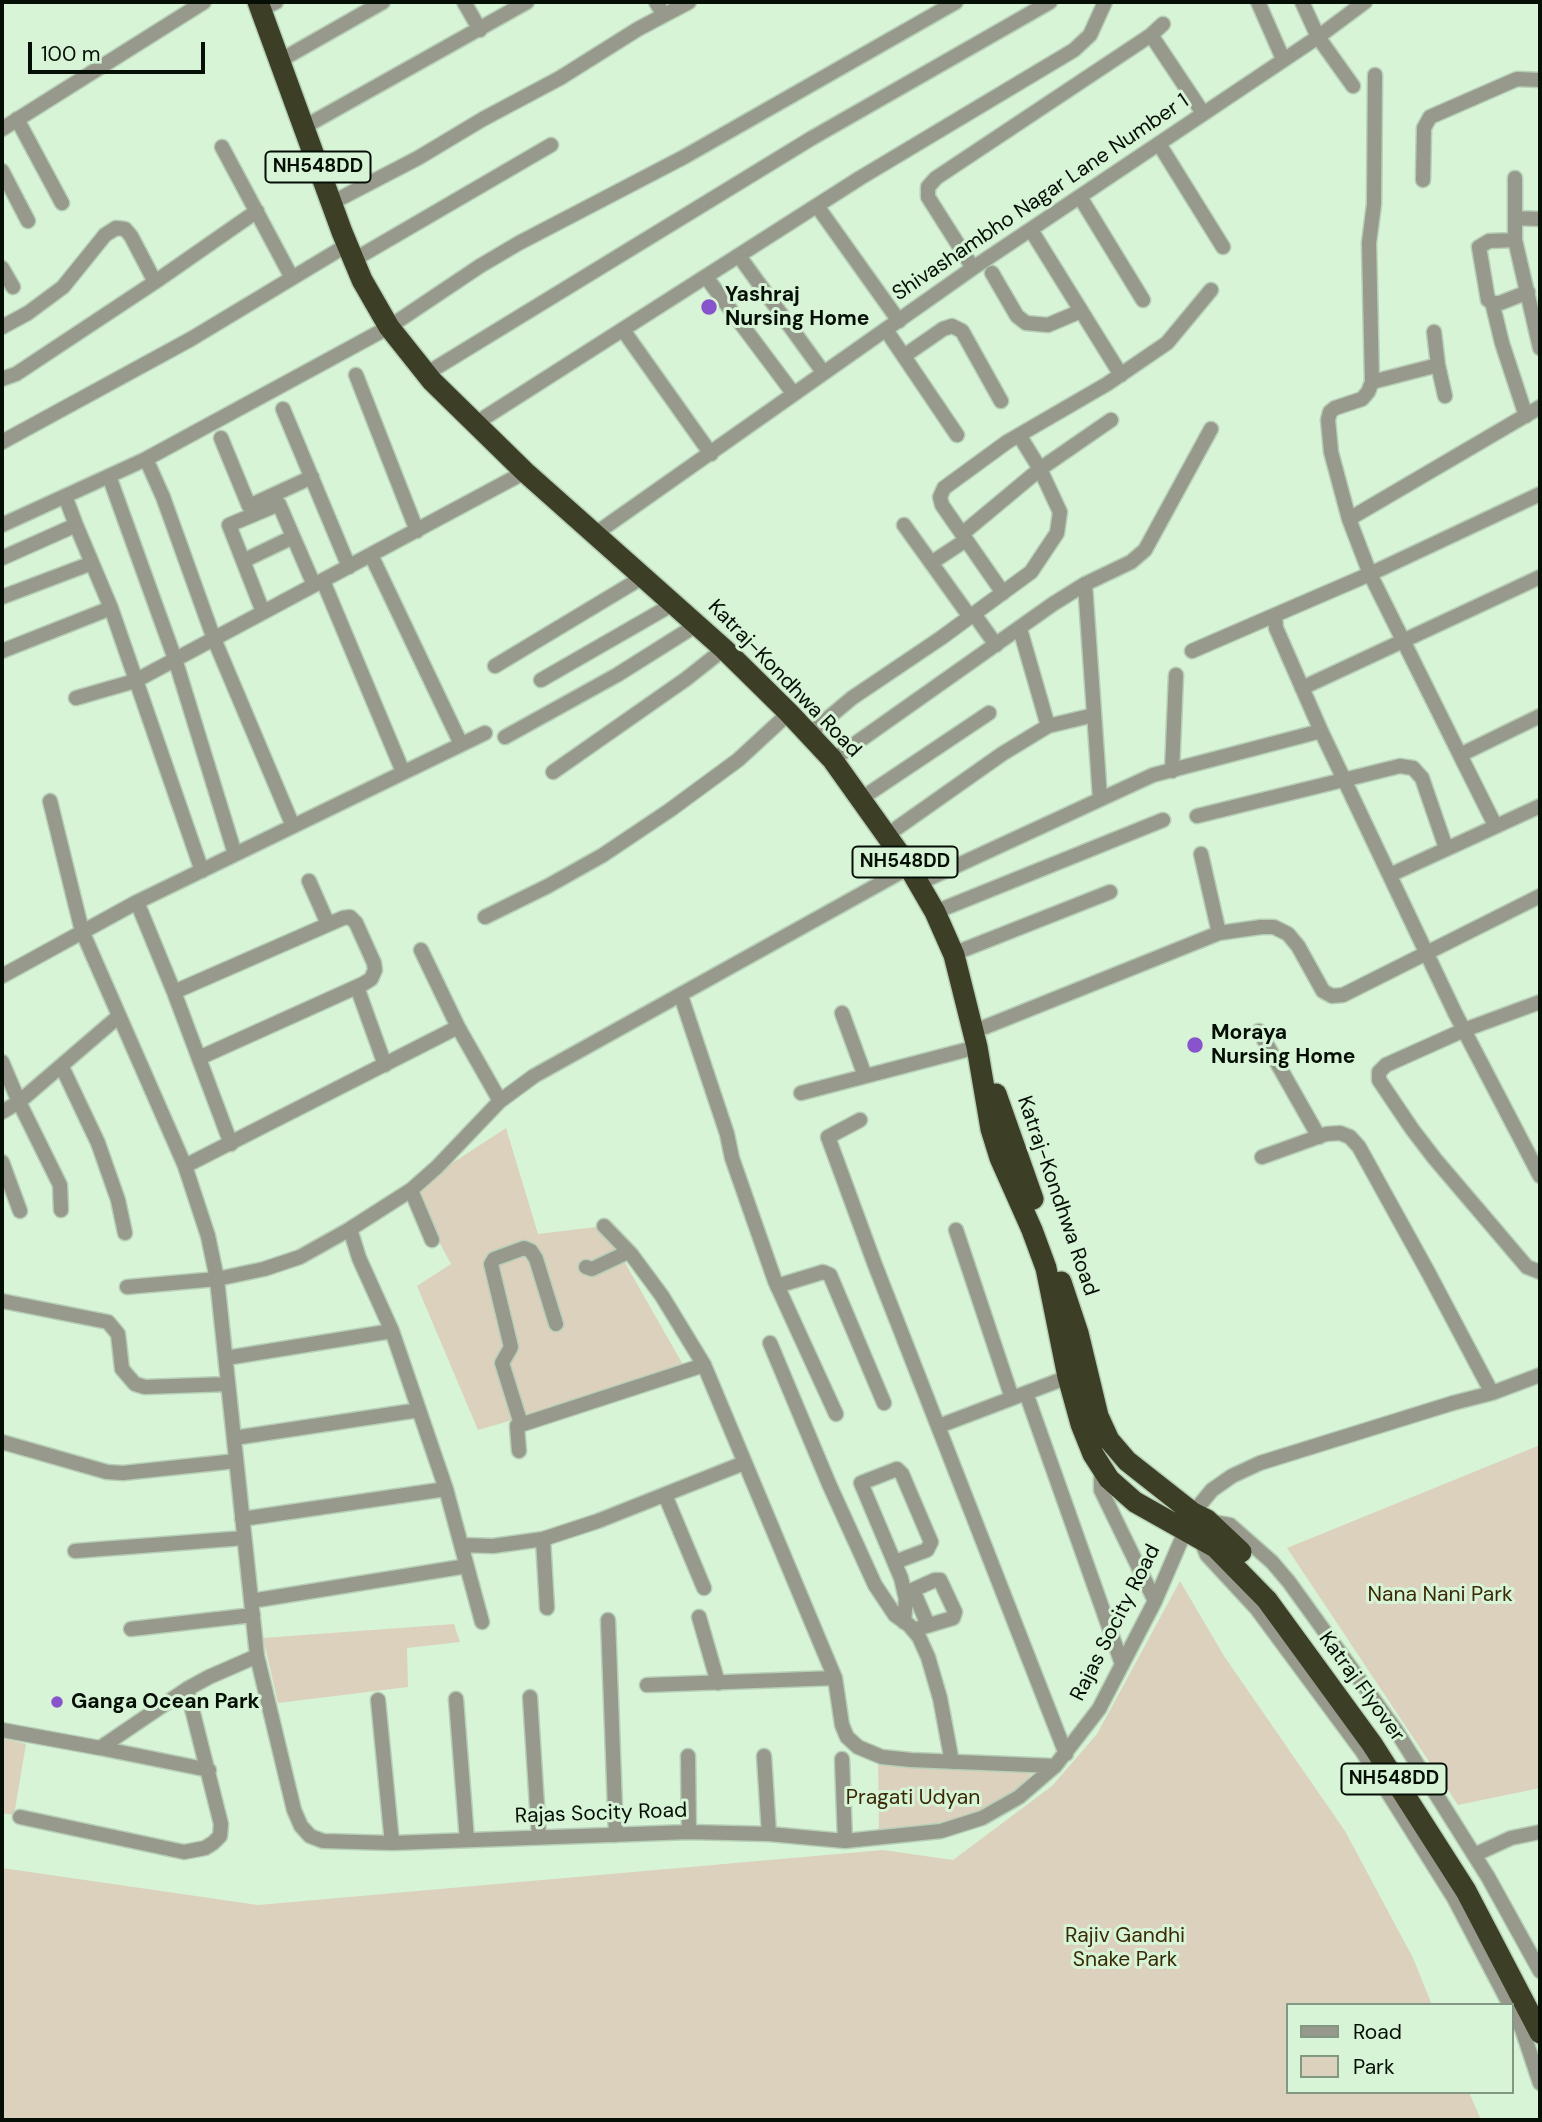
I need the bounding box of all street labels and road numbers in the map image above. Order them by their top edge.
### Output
street label: Shivashambho Nagar Lane Number 1 [888,89,1194,307]
road number: NH548DD [266,152,370,182]
street label: Katraj-Kondhwa Road [702,595,866,763]
road number: NH548DD [852,846,958,877]
street label: Katraj-Kondhwa Road [1011,1093,1103,1299]
street label: Rajas Socity Road [1066,1541,1166,1705]
street label: Katraj Flyover [1313,1627,1409,1747]
road number: NH548DD [1342,1764,1446,1794]
street label: Rajas Socity Road [514,1798,688,1830]

